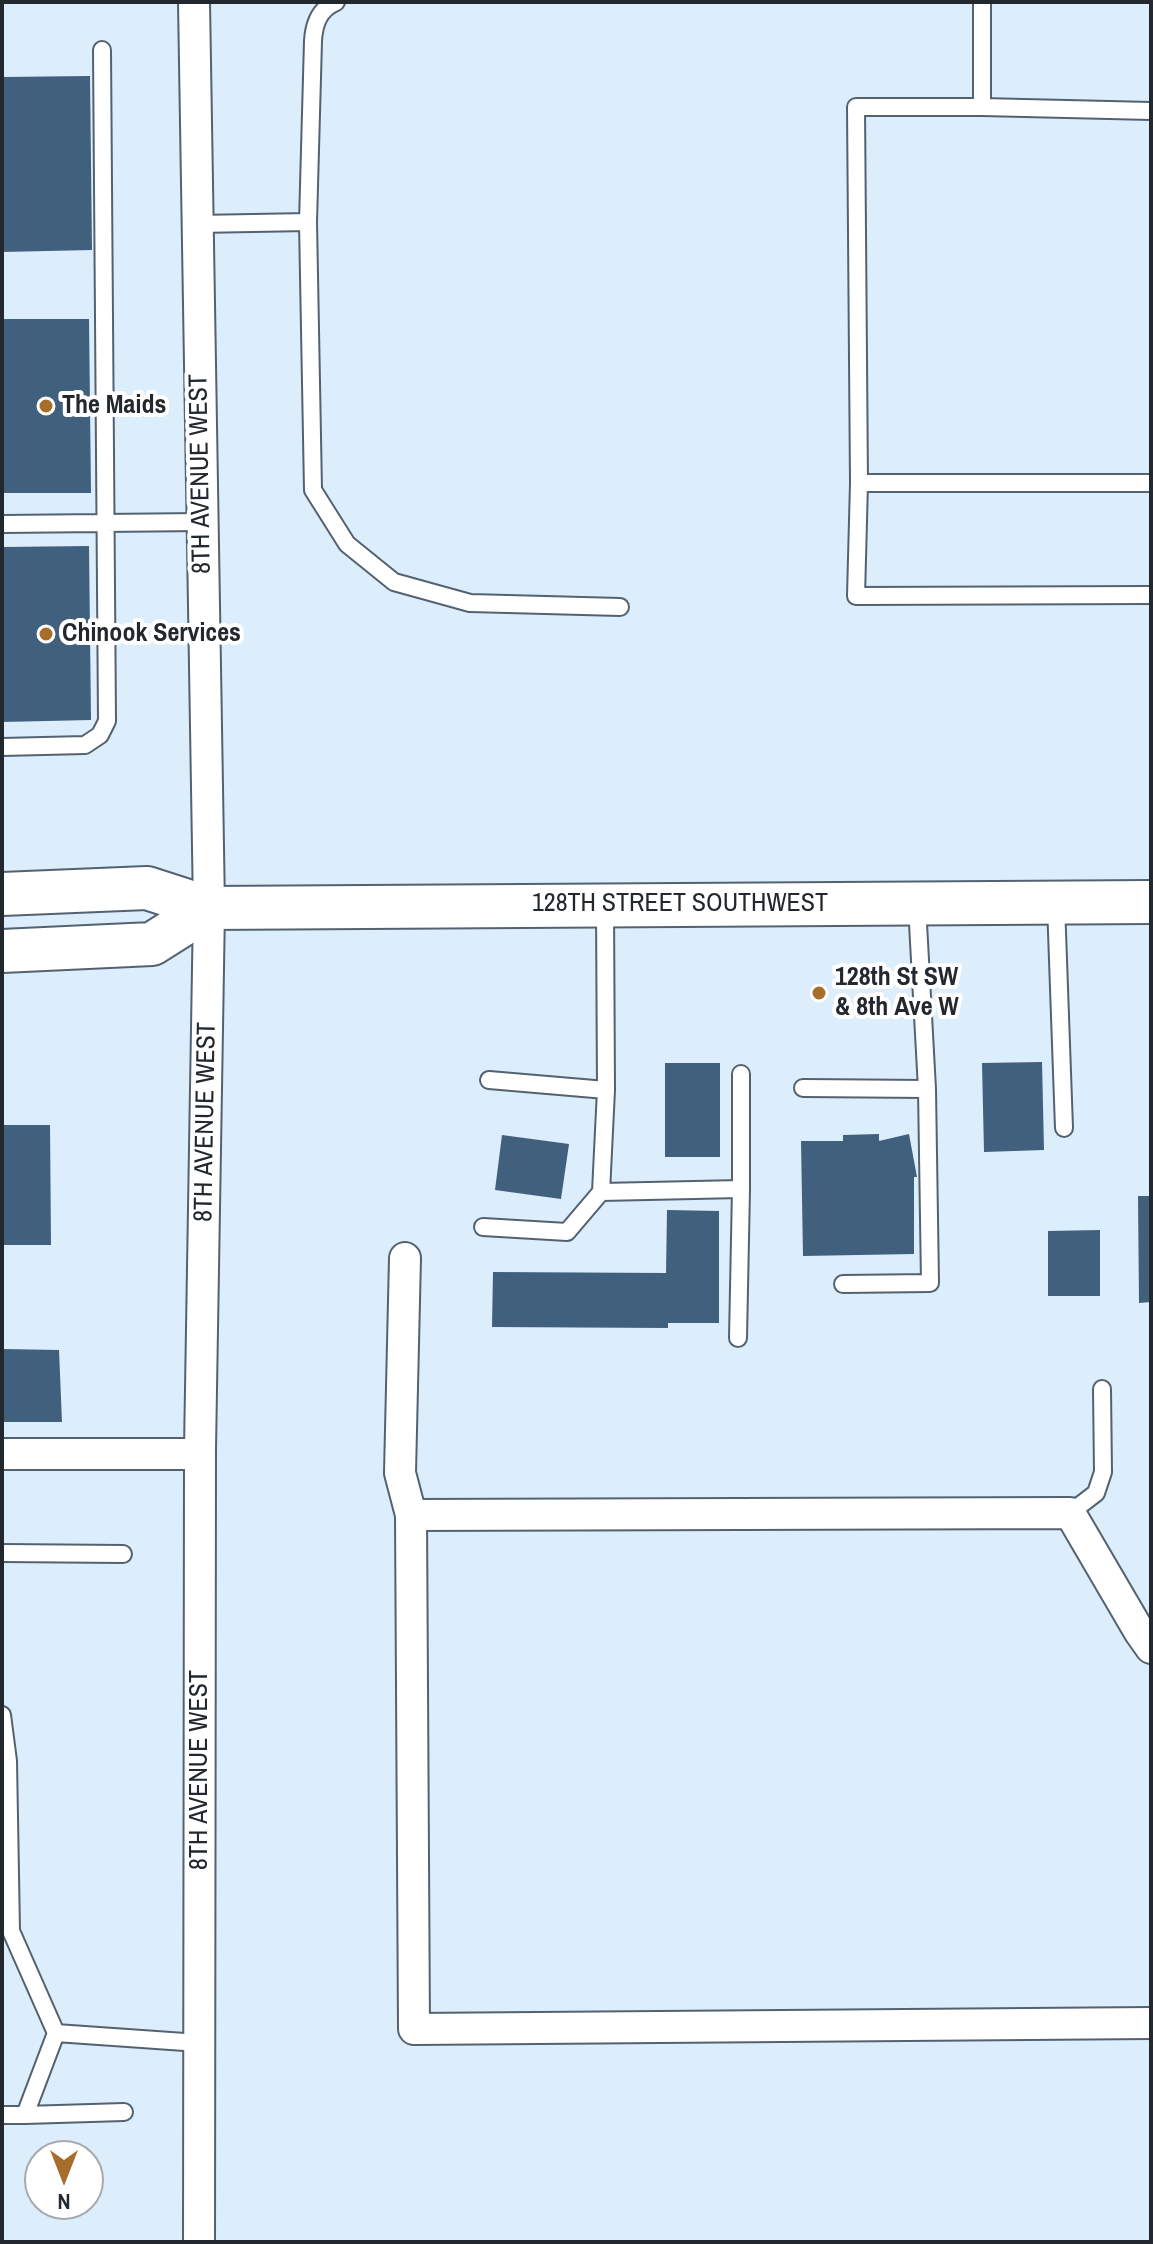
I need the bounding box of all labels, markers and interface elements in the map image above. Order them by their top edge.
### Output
street label: 8TH AVENUE WEST [184,374,218,574]
place label: The Maids [62,390,166,422]
marker: The Maids [37,397,55,415]
place label: Chinook Services [62,618,241,650]
marker: Chinook Services [37,625,55,643]
street label: 128TH STREET SOUTHWEST [532,888,828,920]
place label: 128th St SW & 8th Ave W [835,962,959,1024]
marker: 128th St SW & 8th Ave W [810,984,828,1002]
street label: 8TH AVENUE WEST [189,1022,223,1222]
street label: 8TH AVENUE WEST [184,1670,216,1870]
north arrow [24,2140,104,2220]
text: N [57,2187,71,2217]

